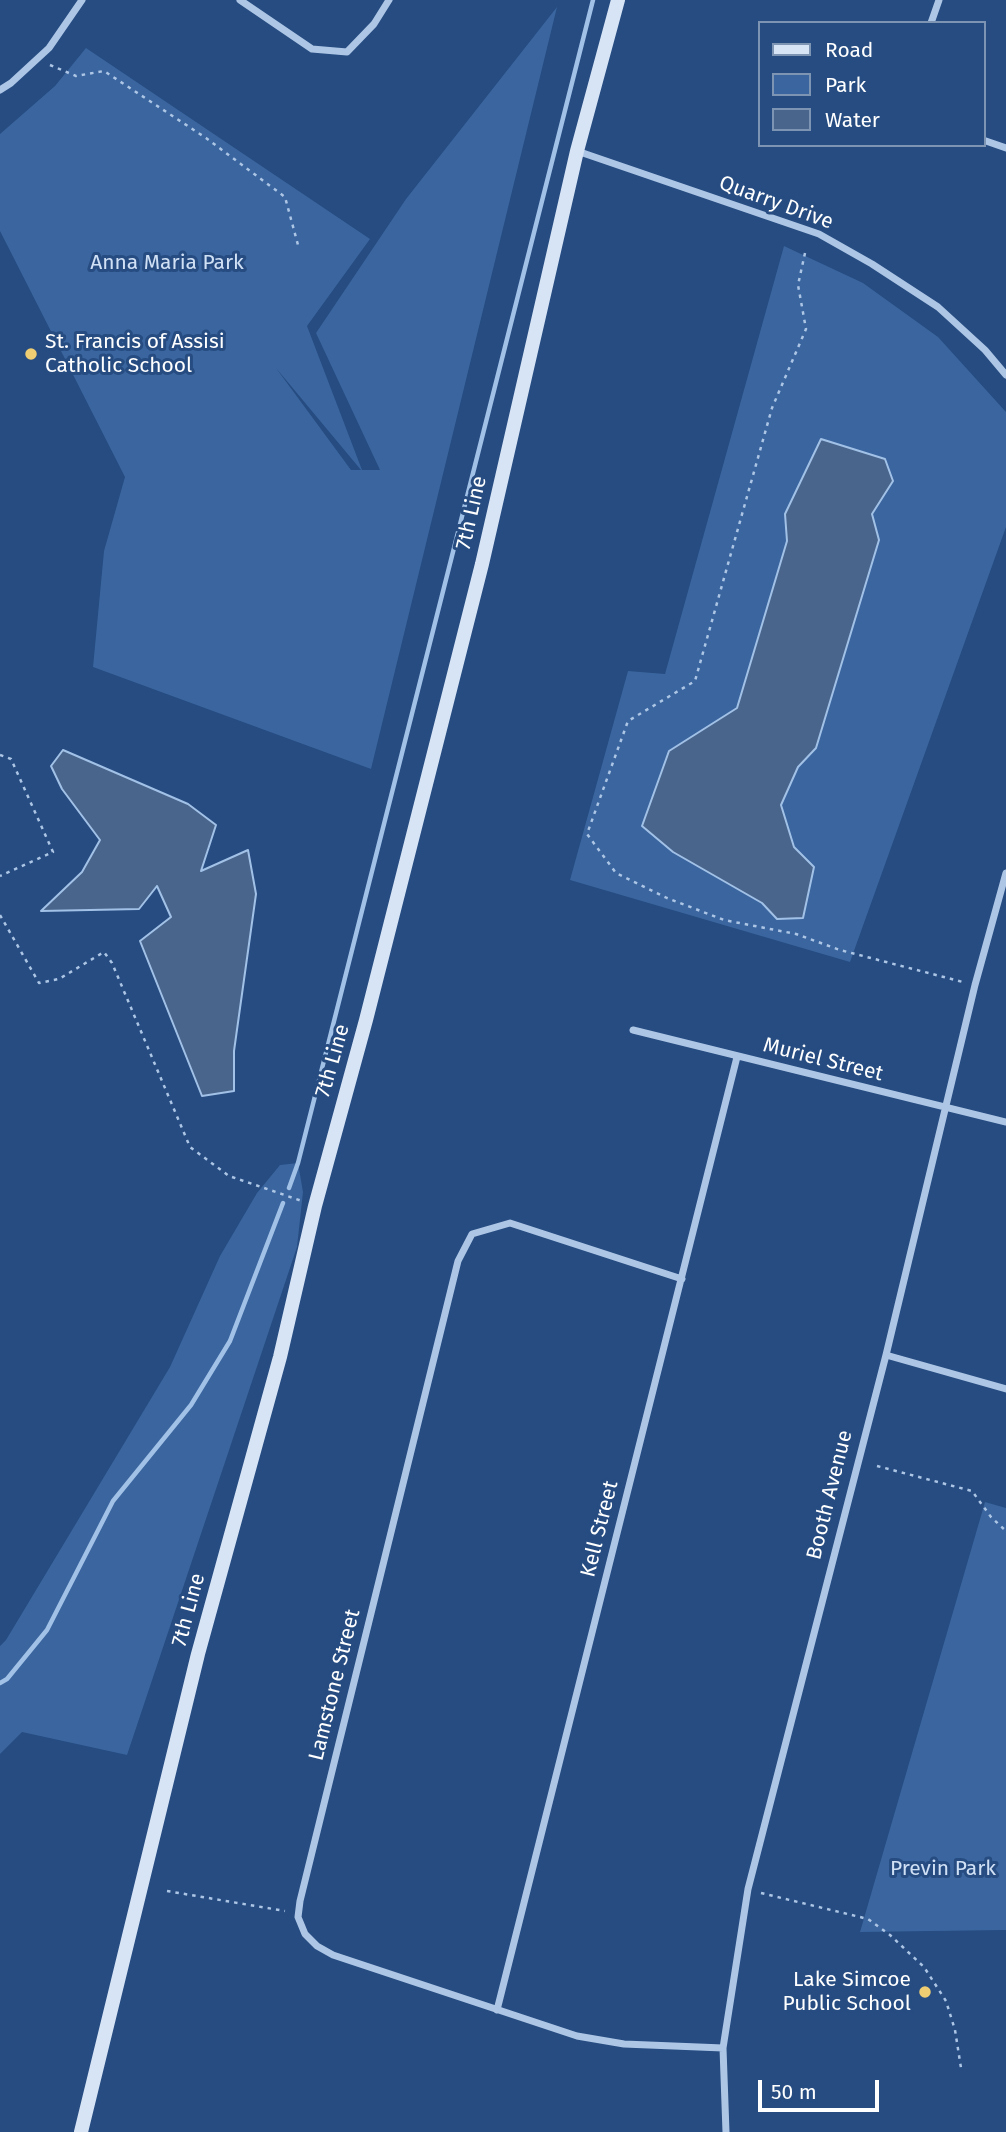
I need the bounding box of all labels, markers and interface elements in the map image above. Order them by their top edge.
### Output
legend [758,21,985,147]
text: Road [825,37,873,63]
text: Park [825,72,866,98]
text: Water [825,107,880,133]
street label: Quarry Drive [716,171,836,235]
park label: Anna Maria Park [90,250,244,276]
place label: St. Francis of Assisi Catholic School [45,329,225,379]
marker: St. Francis of Assisi Catholic School [23,346,39,362]
street label: 7th Line [451,474,493,552]
street label: 7th Line [311,1022,355,1100]
street label: Muriel Street [760,1033,886,1087]
street label: Booth Avenue [802,1428,858,1562]
street label: Kell Street [576,1478,624,1580]
street label: 7th Line [167,1571,211,1649]
street label: Lamstone Street [304,1607,366,1763]
park label: Previn Park [890,1856,996,1882]
place label: Lake Simcoe Public School [783,1967,911,2017]
marker: Lake Simcoe Public School [917,1984,933,2000]
scale bar [761,2066,882,2110]
text: 50 m [771,2079,817,2105]

